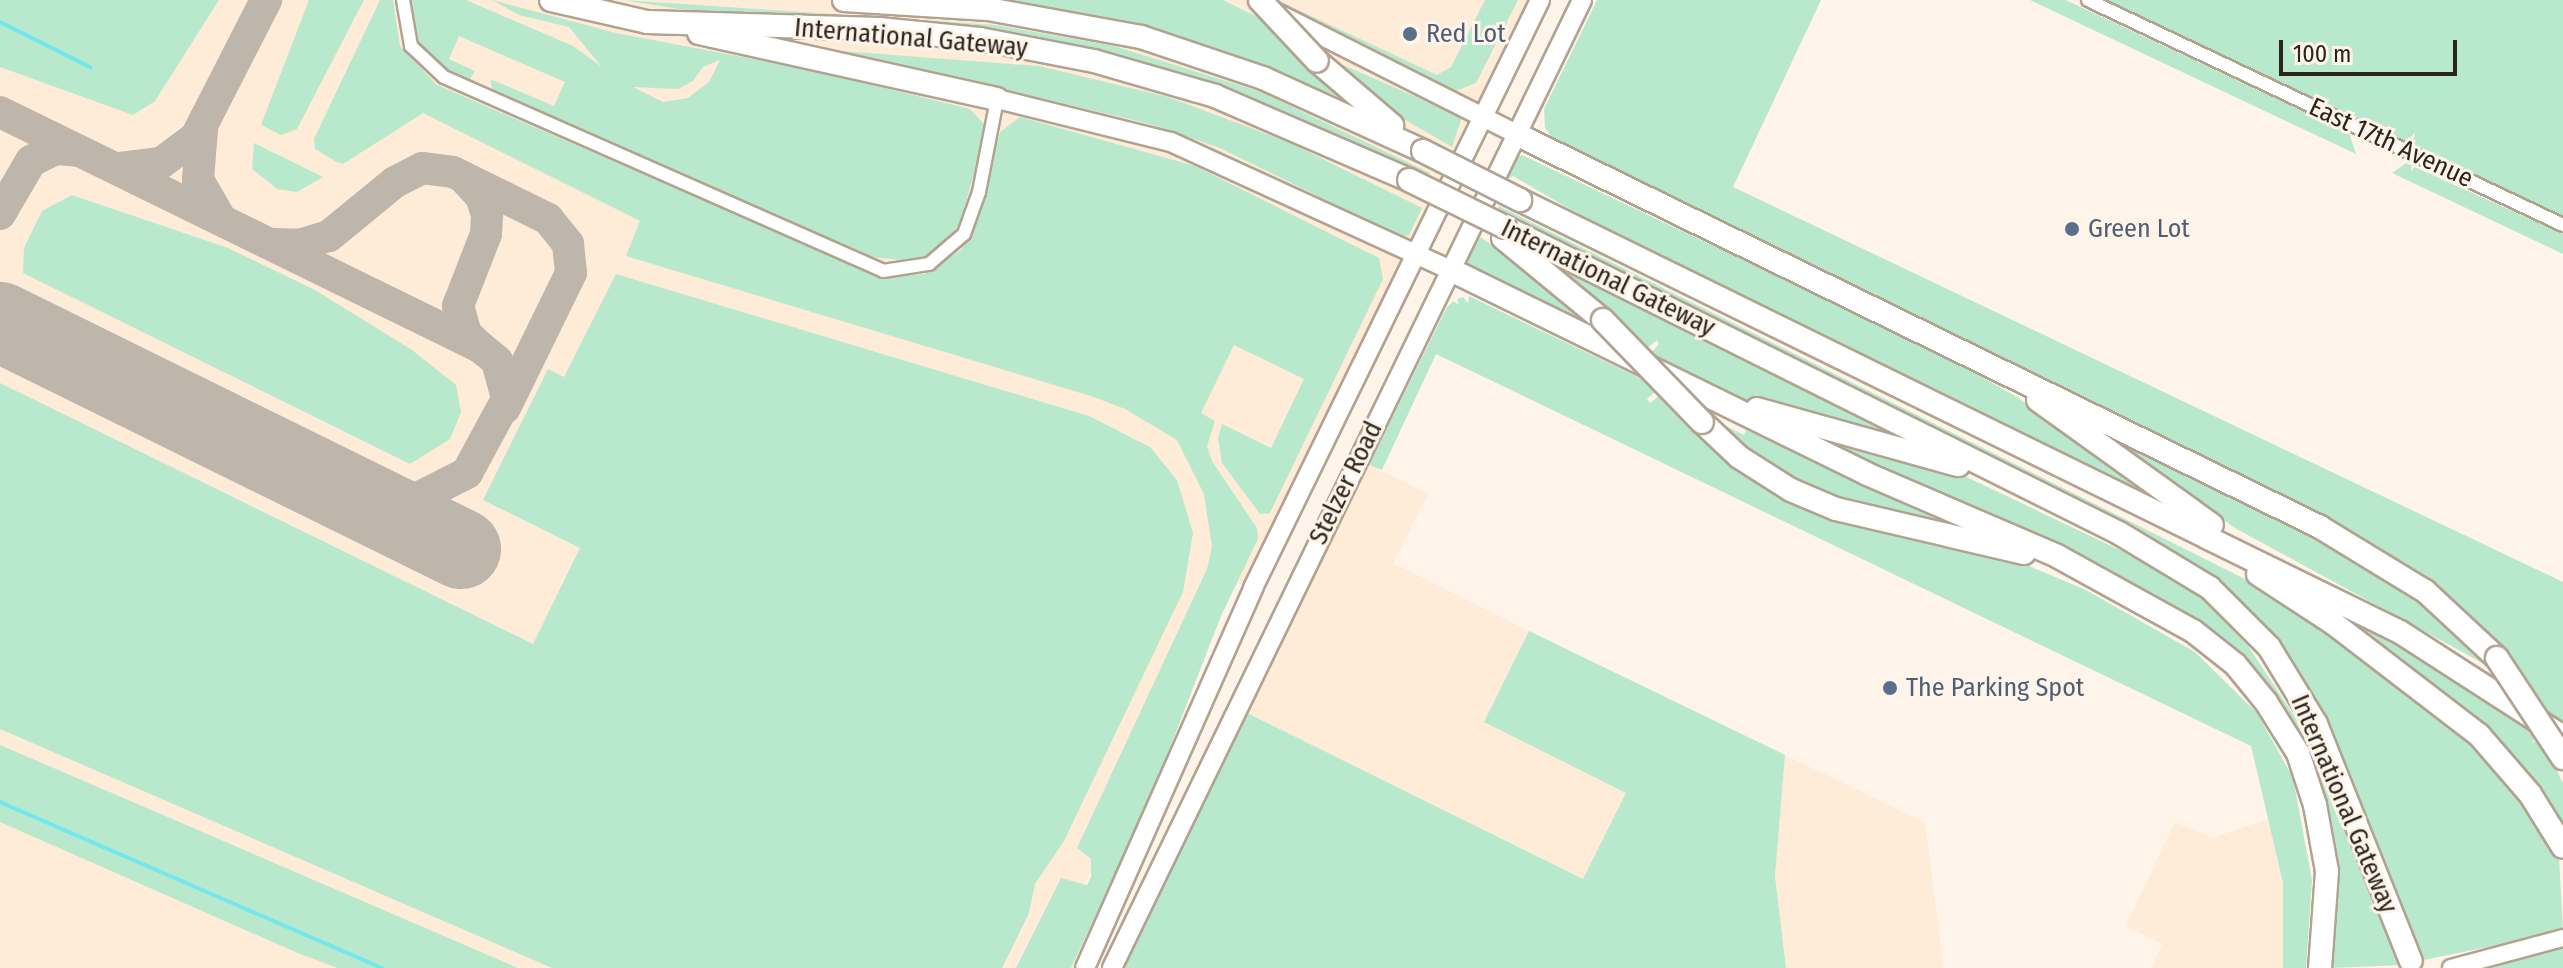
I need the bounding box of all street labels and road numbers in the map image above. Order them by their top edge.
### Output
street label: International Gateway [793,12,1029,64]
street label: East 17th Avenue [2304,91,2478,195]
street label: International Gateway [1496,213,1720,343]
street label: Stelzer Road [1303,416,1389,550]
street label: International Gateway [2284,690,2404,918]

